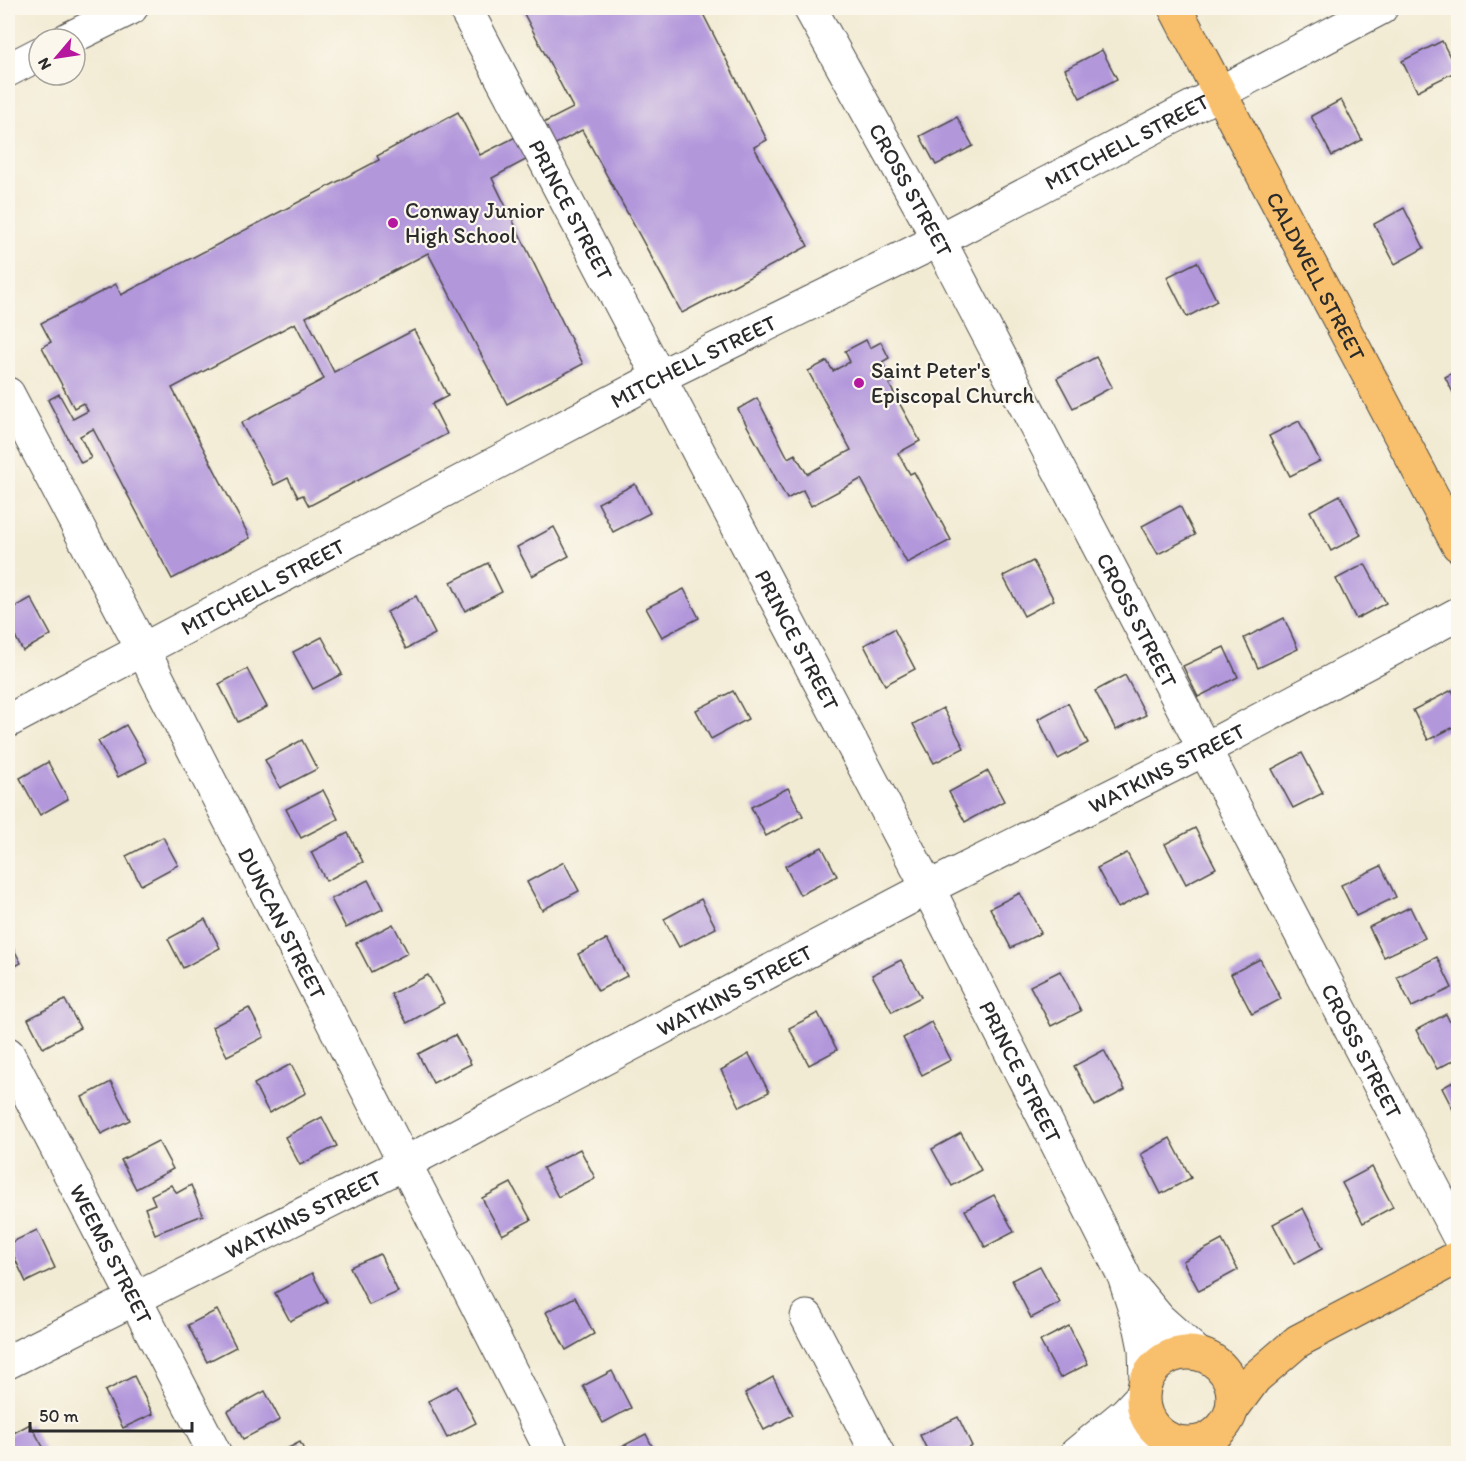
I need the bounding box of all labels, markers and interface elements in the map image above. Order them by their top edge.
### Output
north arrow [27,27,87,87]
text: N [33,55,55,73]
street label: MITCHELL STREET [1040,87,1214,196]
street label: CROSS STREET [863,119,959,262]
street label: PRINCE STREET [523,135,619,286]
street label: CALDWELL STREET [1260,187,1372,366]
place label: Conway Junior High School [405,197,545,249]
marker: Conway Junior High School [386,216,400,230]
street label: MITCHELL STREET [606,308,781,414]
place label: Saint Peter's Episcopal Church [871,357,1035,409]
marker: Saint Peter's Episcopal Church [852,376,866,390]
street label: MITCHELL STREET [176,532,350,641]
street label: CROSS STREET [1090,548,1183,693]
street label: PRINCE STREET [749,565,845,716]
street label: WATKINS STREET [1084,717,1250,819]
street label: DUNCAN STREET [232,843,332,1004]
street label: WATKINS STREET [652,938,817,1042]
street label: CROSS STREET [1315,979,1408,1124]
street label: PRINCE STREET [973,996,1068,1148]
street label: WATKINS STREET [220,1164,387,1265]
street label: WEEMS STREET [64,1180,159,1329]
scale bar [30,1395,192,1433]
text: 50 m [39,1405,79,1427]

